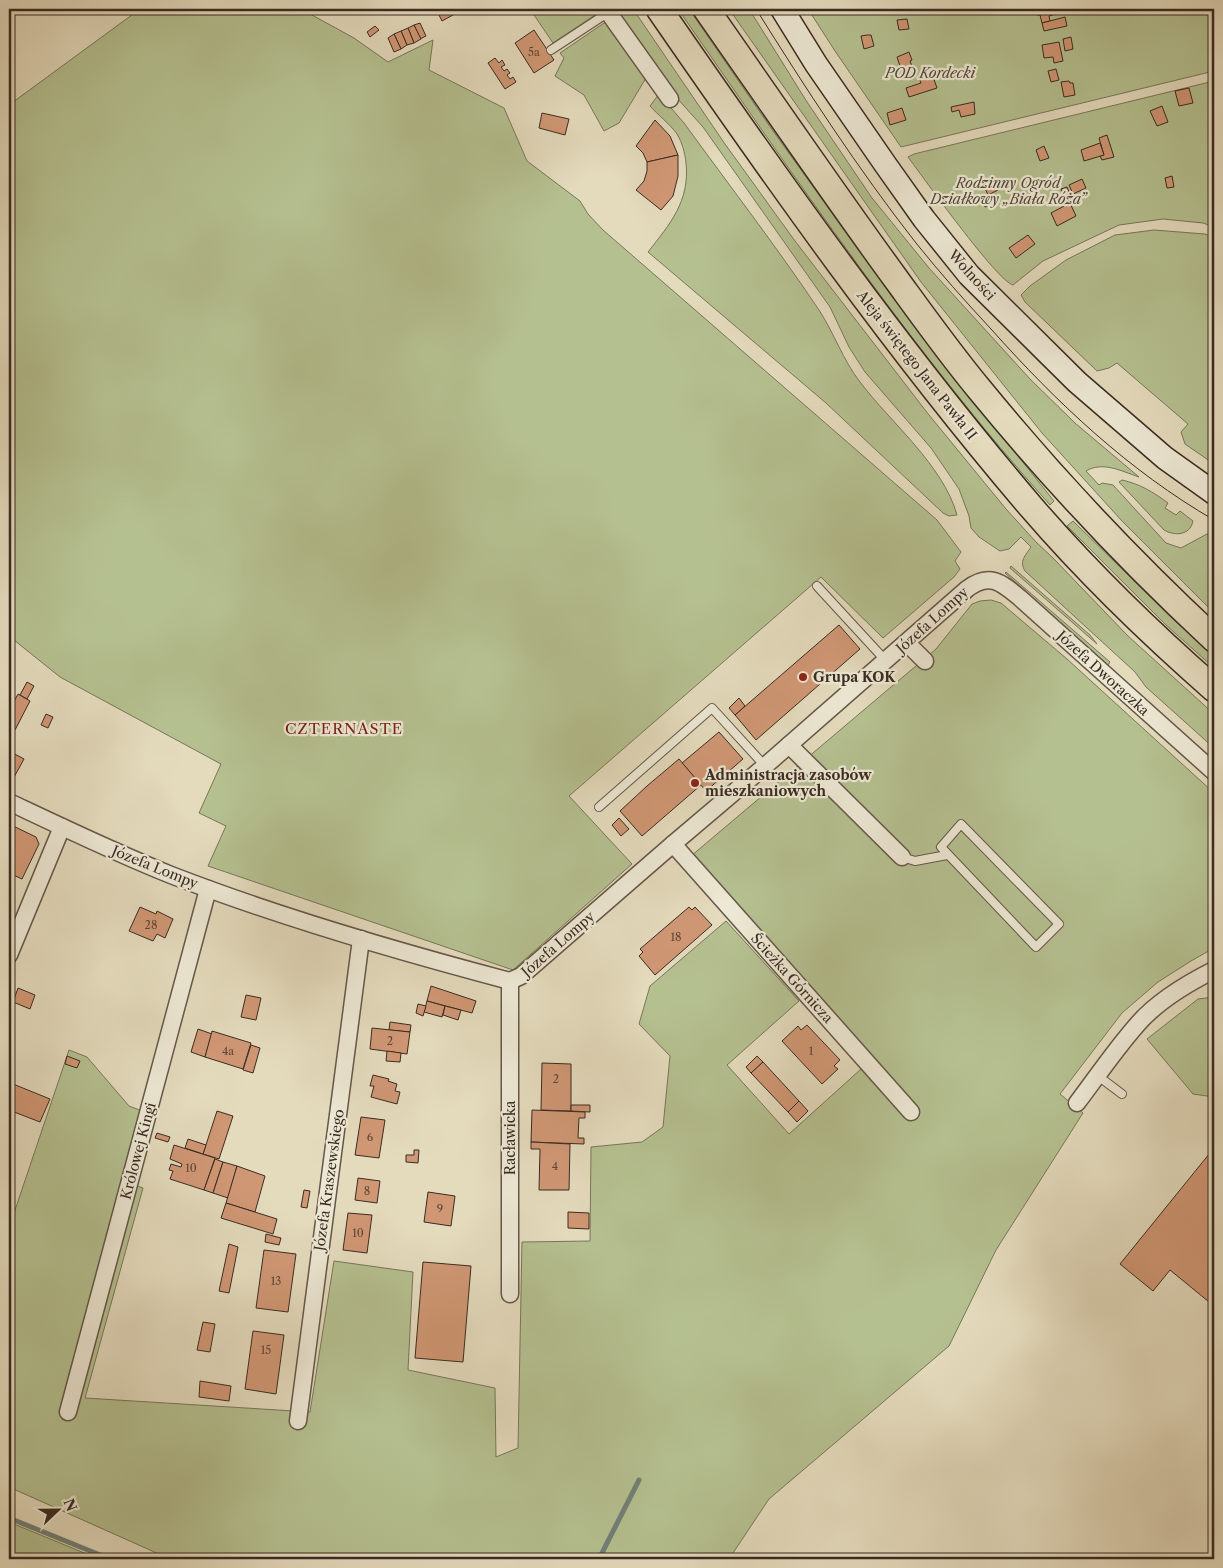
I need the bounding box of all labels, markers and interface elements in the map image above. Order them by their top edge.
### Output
house number: 5a [528,45,540,59]
park label: POD Kordecki [884,64,977,82]
park label: Rodzinny Ogród Działkowy „Biała Róża” [929,174,1088,208]
street label: Wolności [944,245,999,304]
street label: Aleja świętego Jana Pawła II [852,286,981,443]
street label: Józefa Lompy [891,583,972,659]
street label: Józefa Dworaczka [1051,625,1153,720]
place label: Grupa KOK [813,668,896,686]
marker: Grupa KOK [797,671,809,683]
district label: CZTERNASTE [285,719,403,738]
place label: Administracja zasobów mieszkaniowych [704,766,872,800]
marker: Administracja zasobów mieszkaniowych [689,777,701,789]
street label: Józefa Lompy [107,841,201,893]
street label: Józefa Lompy [516,907,598,982]
house number: 28 [145,918,157,932]
street label: Ścieżka Górnicza [747,929,838,1027]
house number: 18 [670,930,682,944]
house number: 2 [387,1034,393,1048]
house number: 4a [222,1044,234,1058]
house number: 1 [809,1044,814,1058]
house number: 2 [553,1072,559,1086]
street label: Królowej Kingi [116,1100,160,1202]
street label: Racławicka [501,1100,519,1175]
street label: Józefa Kraszewskiego [310,1108,348,1254]
house number: 6 [367,1130,374,1144]
house number: 4 [552,1159,558,1173]
house number: 10 [185,1161,197,1175]
house number: 8 [364,1184,370,1198]
house number: 9 [437,1202,443,1216]
house number: 10 [352,1226,364,1240]
house number: 13 [271,1274,281,1288]
house number: 15 [261,1343,271,1357]
north arrow [32,1486,82,1536]
text: N [59,1496,81,1514]

